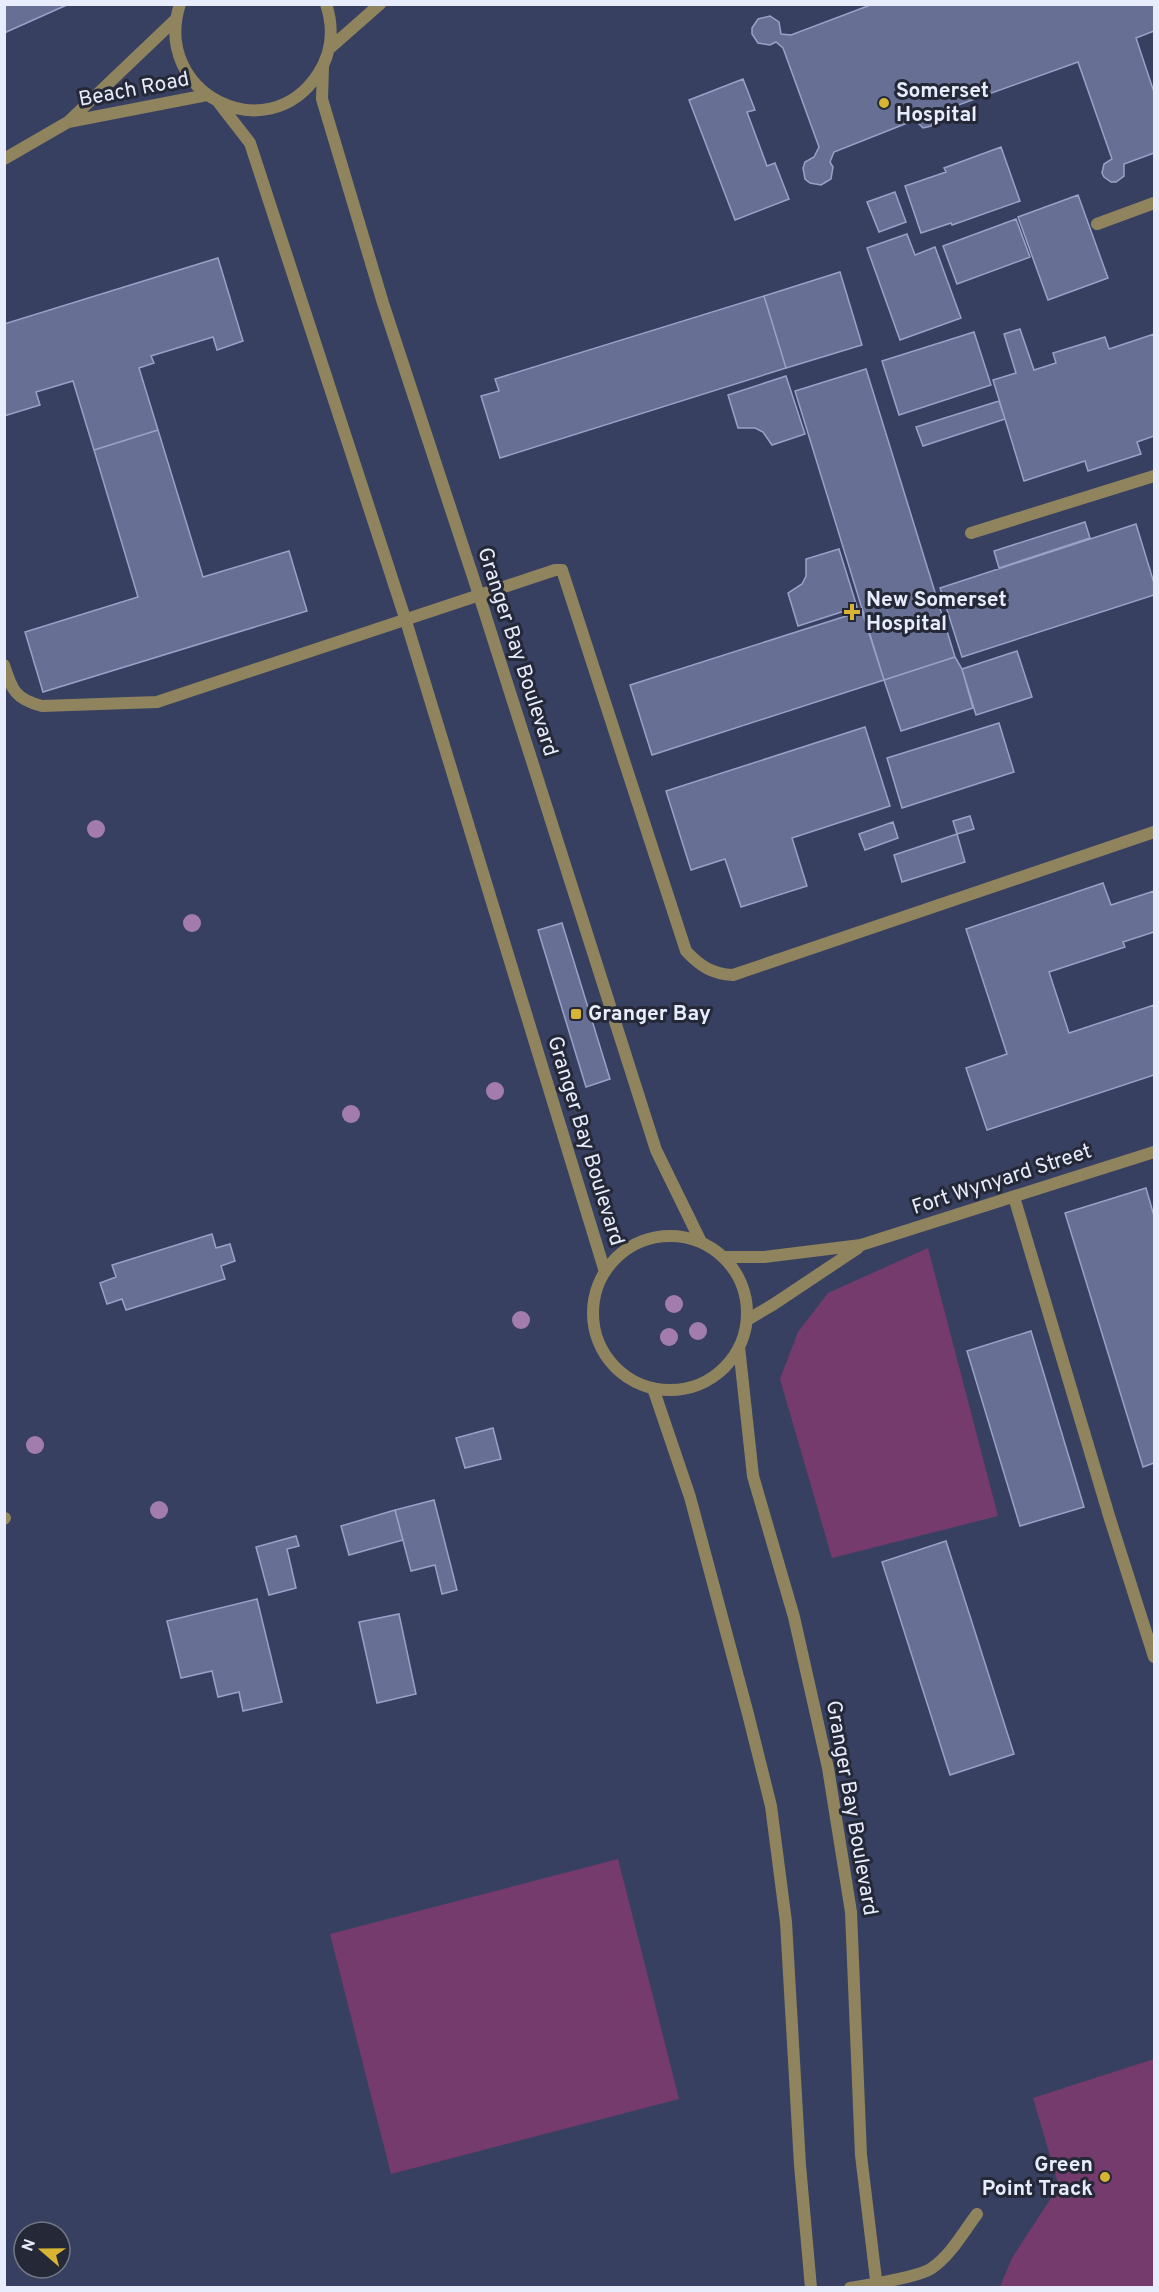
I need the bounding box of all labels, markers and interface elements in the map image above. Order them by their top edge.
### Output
street label: Beach Road [76,66,192,114]
place label: Somerset Hospital [896,78,989,129]
marker: Somerset Hospital [877,96,891,110]
street label: Granger Bay Boulevard [470,544,564,760]
place label: New Somerset Hospital [866,587,1007,638]
marker: New Somerset Hospital [843,603,861,621]
place label: Granger Bay [588,1001,711,1028]
marker: Granger Bay [569,1007,583,1021]
street label: Granger Bay Boulevard [540,1033,630,1249]
street label: Fort Wynyard Street [909,1138,1095,1222]
street label: Granger Bay Boulevard [819,1698,883,1918]
place label: Green Point Track [982,2152,1093,2203]
marker: Green Point Track [1098,2170,1112,2184]
north arrow [12,2220,72,2280]
text: N [18,2237,41,2254]

